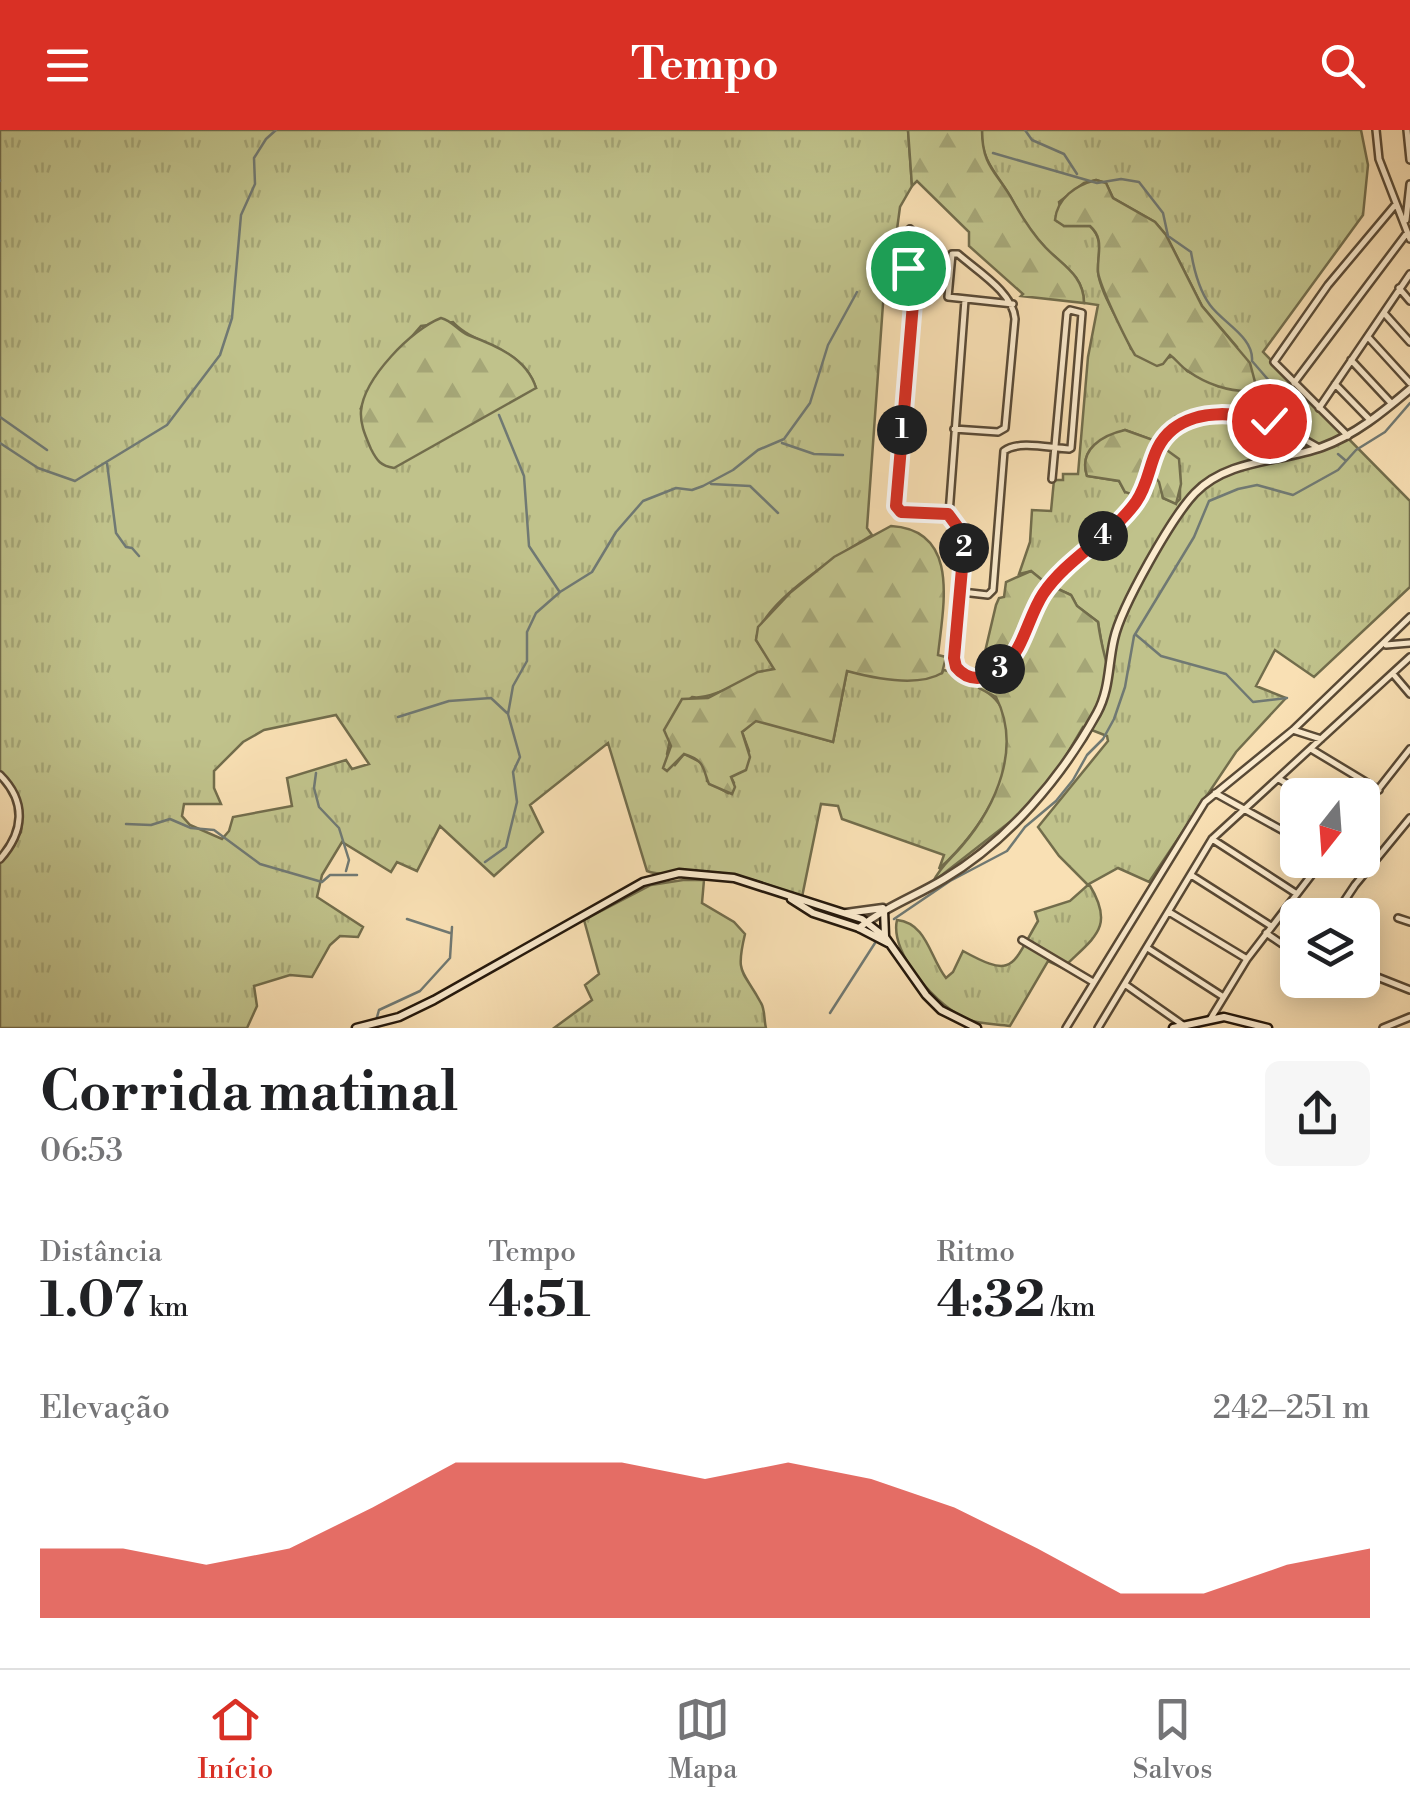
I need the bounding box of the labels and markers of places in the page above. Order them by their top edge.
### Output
pin [866,226,951,311]
pin [1227,379,1312,464]
pin: 1 [877,405,927,455]
pin: 4 [1078,511,1128,561]
pin: 2 [939,523,989,573]
pin: 3 [975,644,1025,694]

